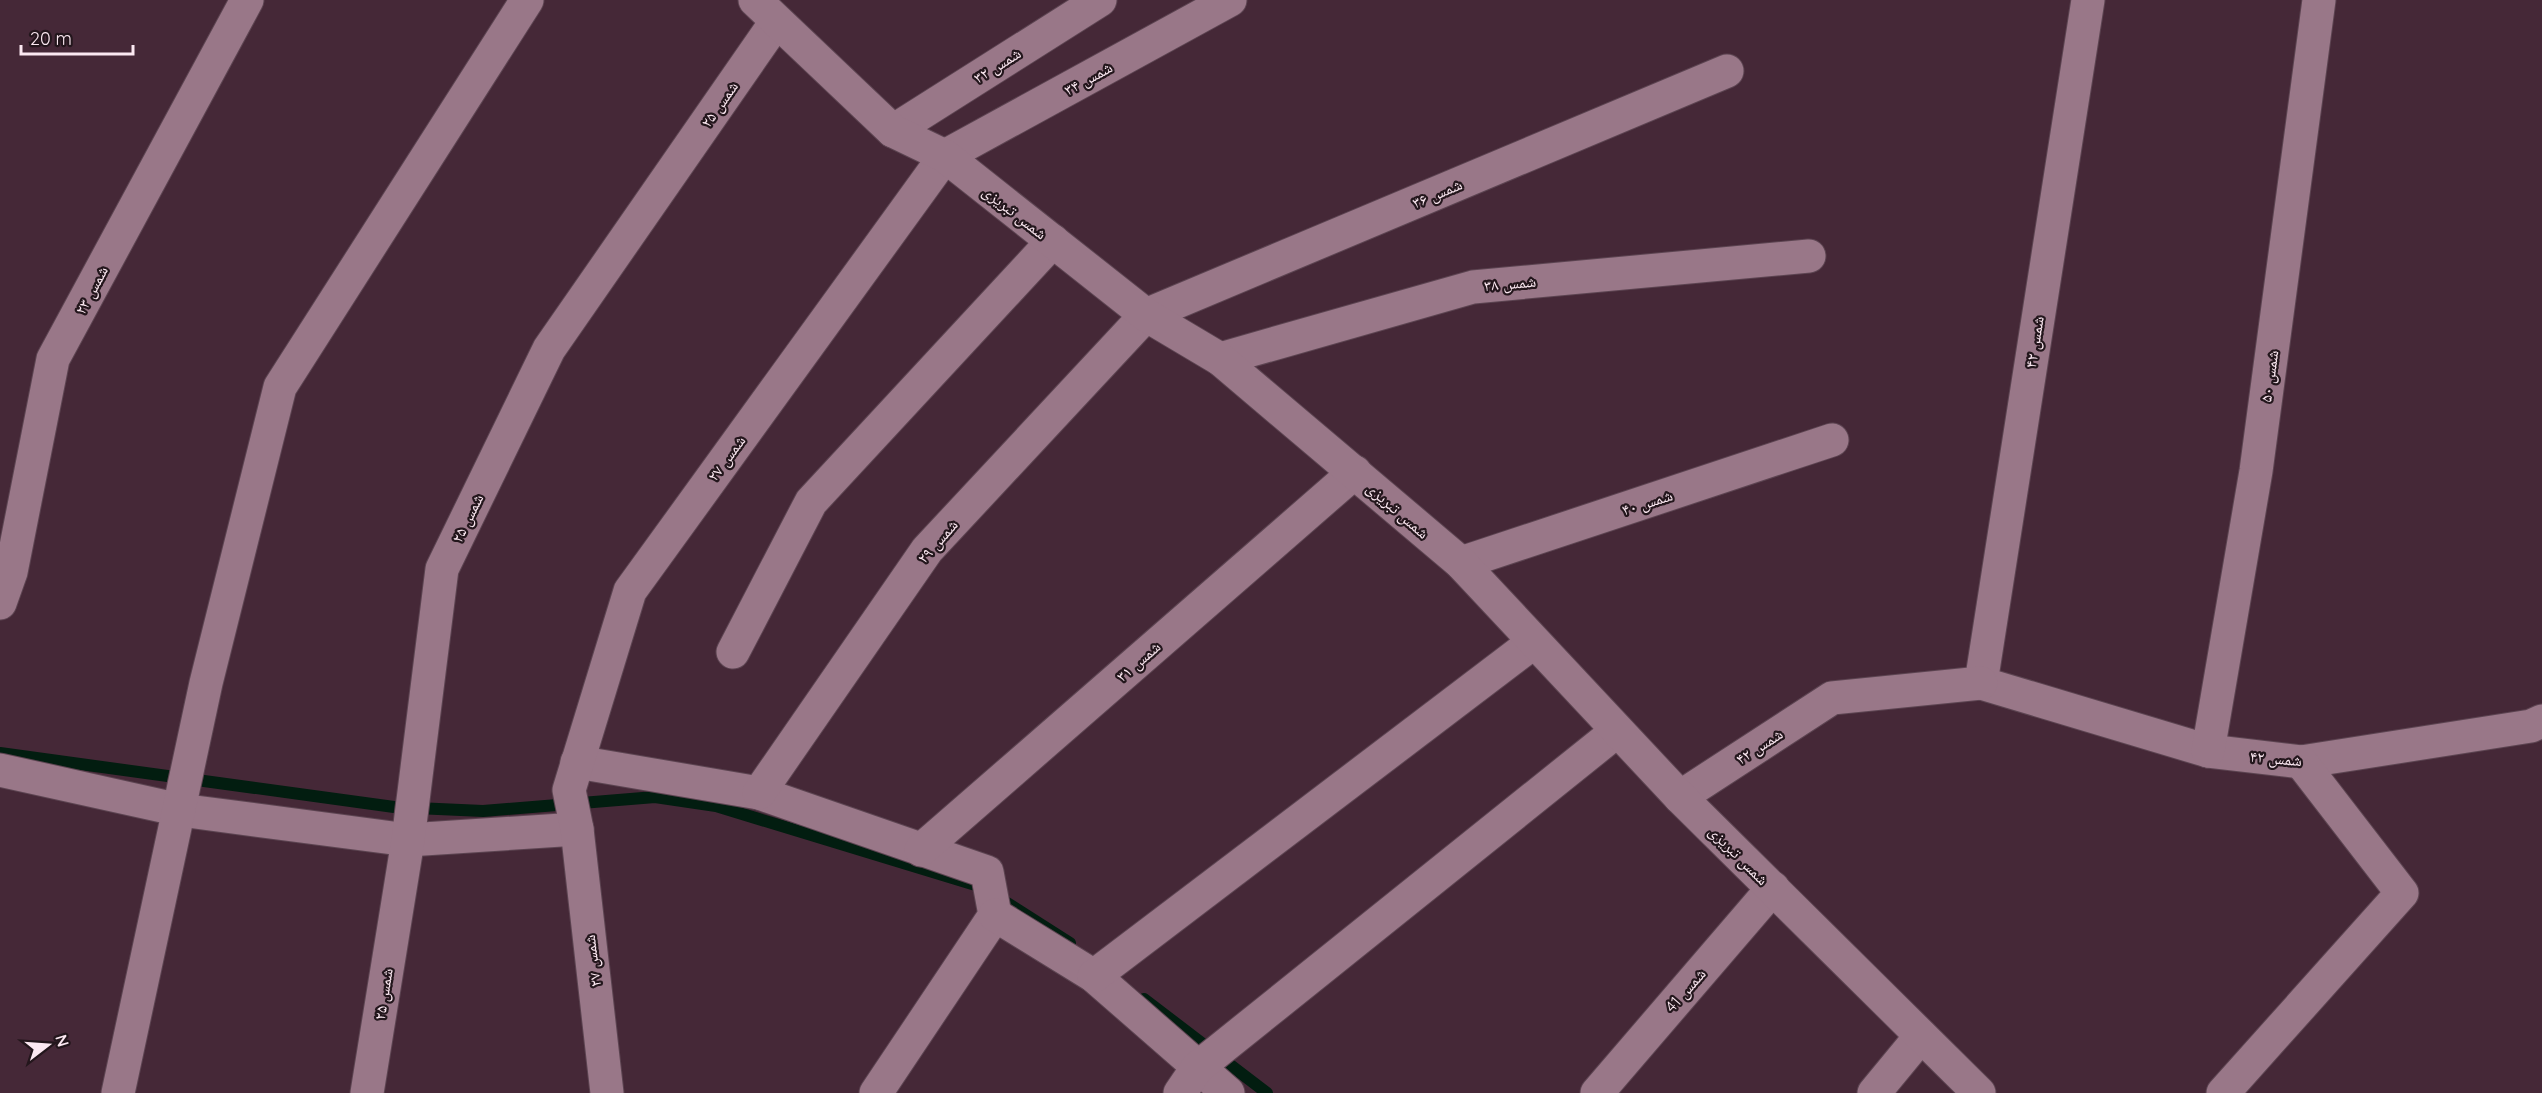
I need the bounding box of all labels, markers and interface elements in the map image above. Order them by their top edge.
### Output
scale bar [21,18,134,56]
text: 20 m [30,27,72,50]
street label: شمس ۳۲ [970,43,1025,88]
street label: شمس ۳۴ [1060,57,1116,100]
street label: شمس ۲۵ [696,77,743,132]
street label: شمس ۳۶ [1409,174,1465,213]
street label: شمس تبریزی [978,181,1051,244]
street label: شمس ۲۳ [70,262,113,318]
street label: شمس ۳۸ [1483,271,1537,296]
street label: شمس ۴۲ [2020,315,2049,369]
street label: شمس ۵۰ [2255,349,2284,403]
street label: شمس ۲۷ [703,431,750,486]
street label: شمس تبریزی [1362,477,1433,543]
street label: شمس ۴۰ [1619,484,1675,521]
street label: شمس ۲۵ [447,490,488,546]
street label: شمس ۲۹ [912,515,962,568]
street label: شمس ۳۱ [1112,636,1165,686]
street label: شمس ۴۲ [1732,723,1787,769]
street label: شمس ۴۲ [2249,746,2303,771]
street label: شمس تبریزی [1704,821,1773,890]
street label: شمس ۲۷ [579,934,606,988]
street label: شمس 41 [1660,964,1710,1017]
street label: شمس ۲۵ [369,967,398,1021]
north arrow [18,1015,78,1075]
text: N [51,1032,74,1049]

